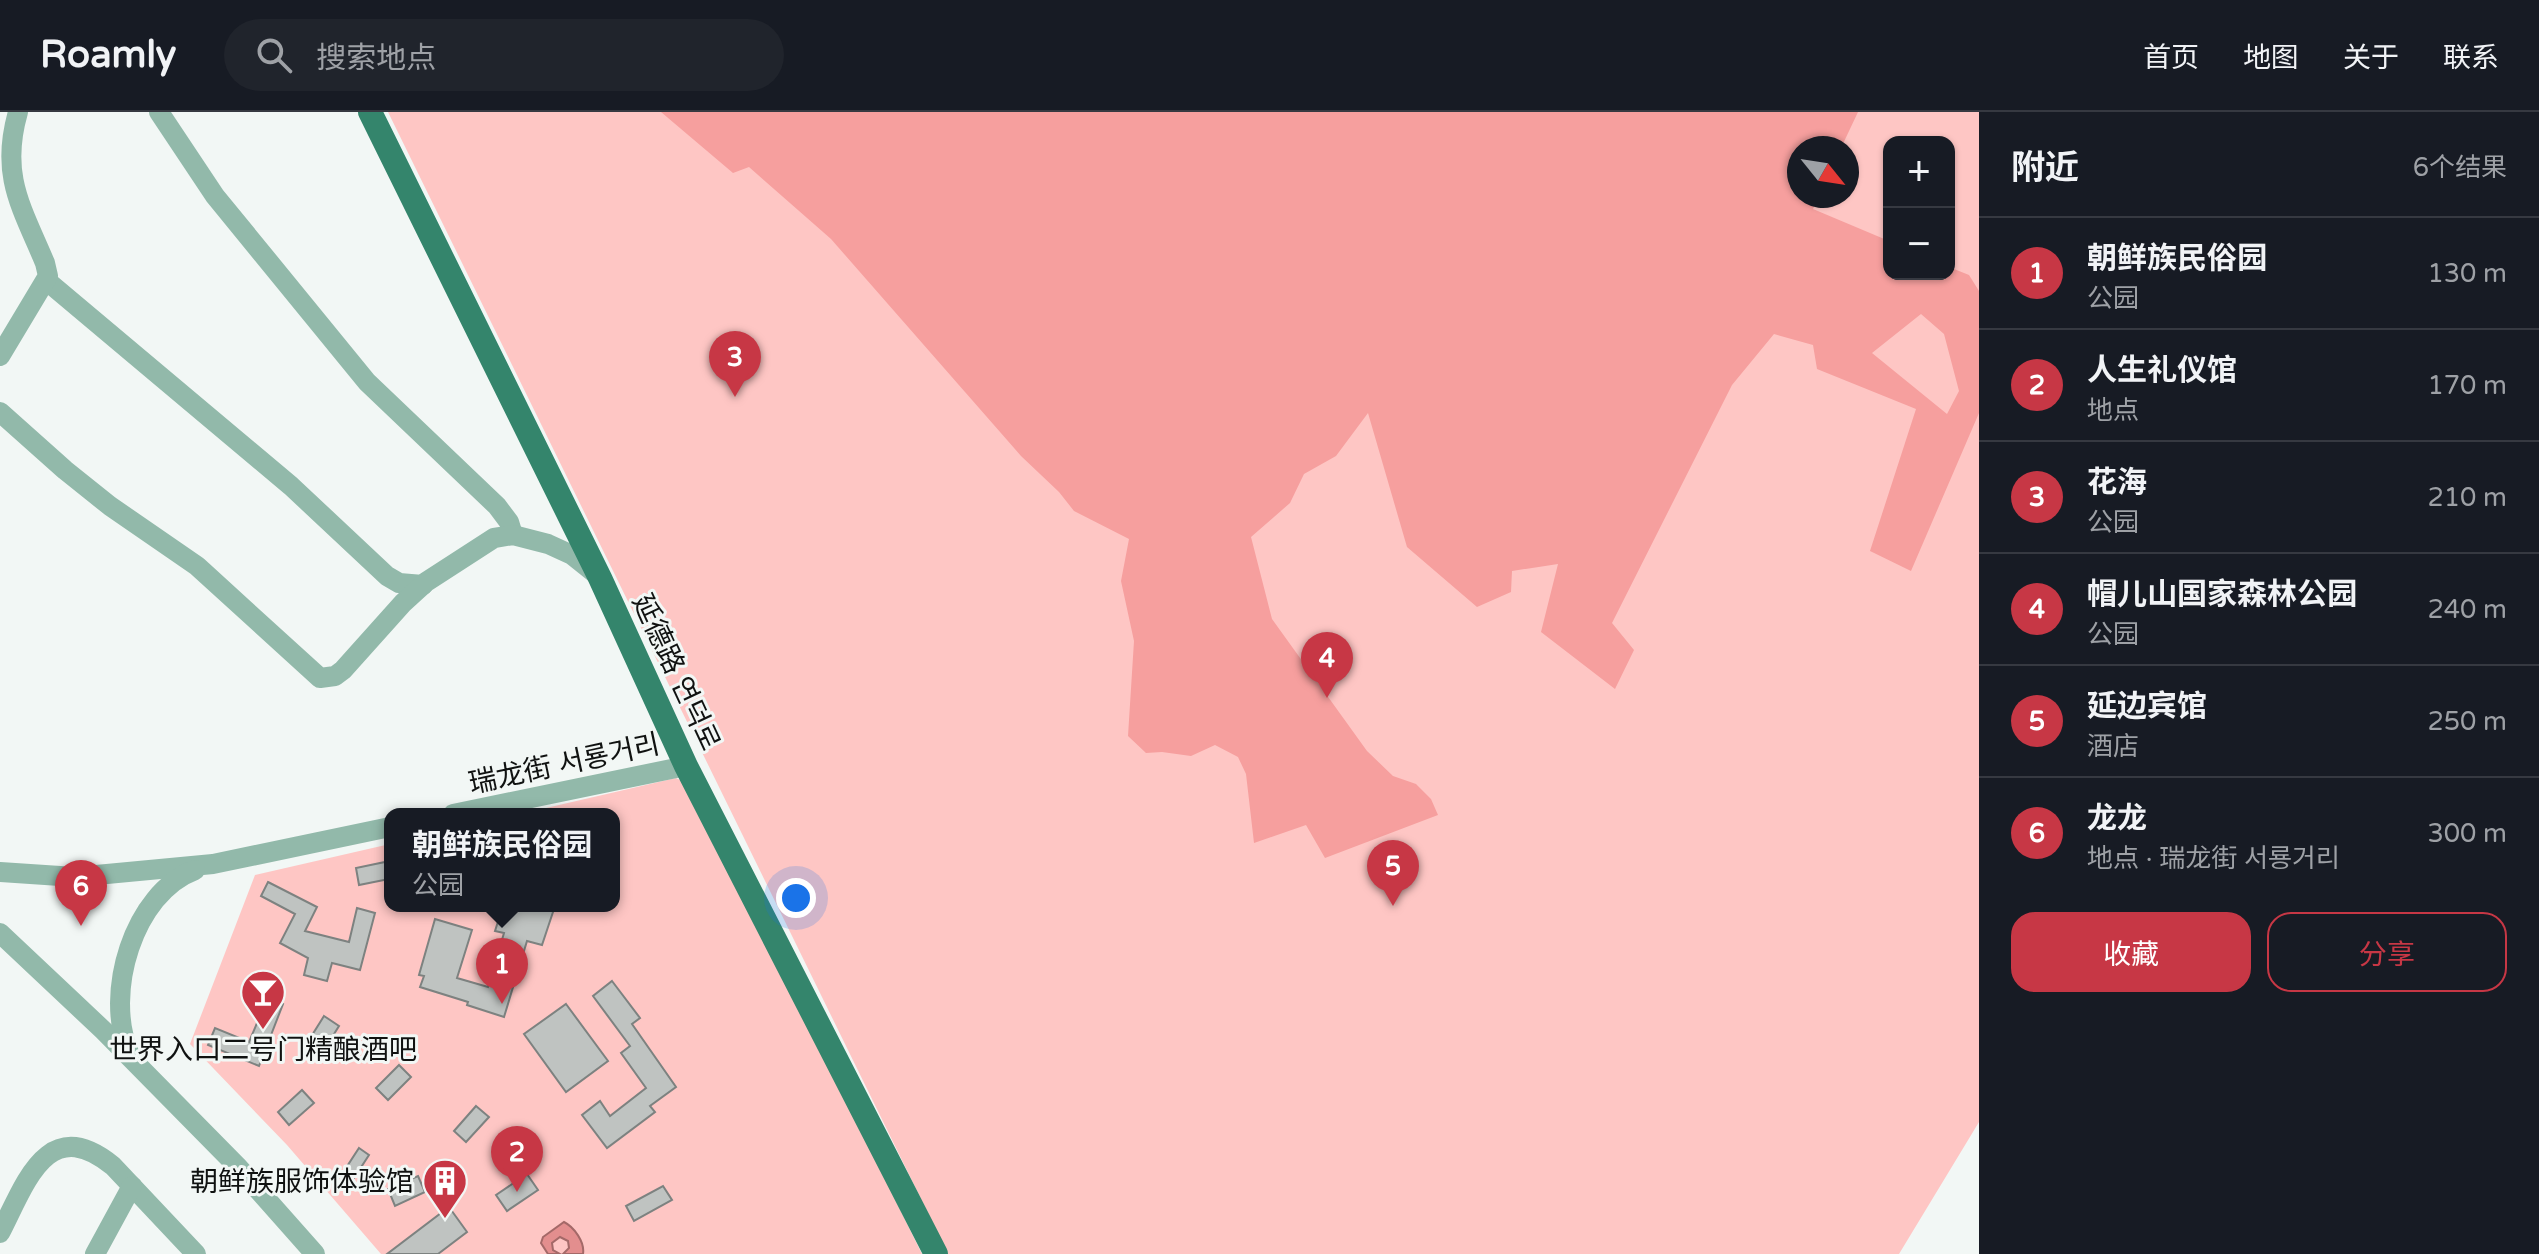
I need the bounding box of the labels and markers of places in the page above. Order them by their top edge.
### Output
pin: 3 [709,331,761,397]
pin: 4 [1301,632,1353,698]
pin: 5 [1367,840,1419,906]
pin: 6 [55,860,107,926]
pin: 1 [476,938,528,1004]
bar icon: 世界入口二号门精酿酒吧 [239,968,287,1031]
place label: 世界入口二号门精酿酒吧 [109,1033,417,1067]
pin: 2 [491,1126,543,1192]
building icon: 朝鲜族服饰体验馆 [421,1157,469,1220]
place label: 朝鲜族服饰体验馆 [190,1165,414,1199]

